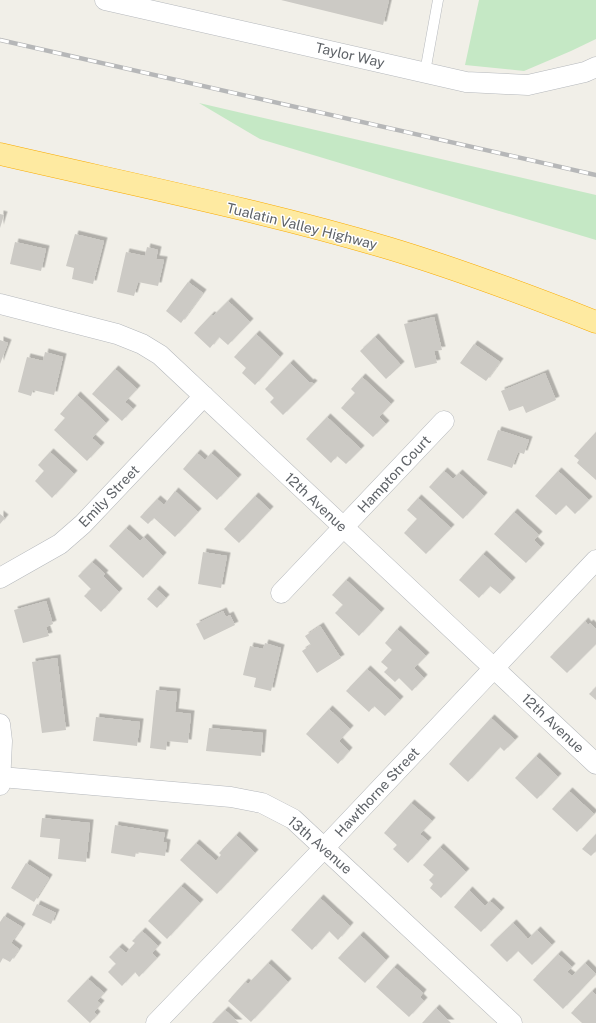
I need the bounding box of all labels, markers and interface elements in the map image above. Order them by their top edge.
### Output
street label: Taylor Way [314,39,387,71]
street label: Tualatin Valley Highway [225,200,380,253]
street label: Hampton Court [354,432,434,516]
street label: Emily Street [76,462,142,530]
street label: 12th Avenue [282,469,350,535]
street label: 12th Avenue [519,690,587,756]
street label: Hawthorne Street [332,744,422,840]
street label: 13th Avenue [285,813,355,877]

